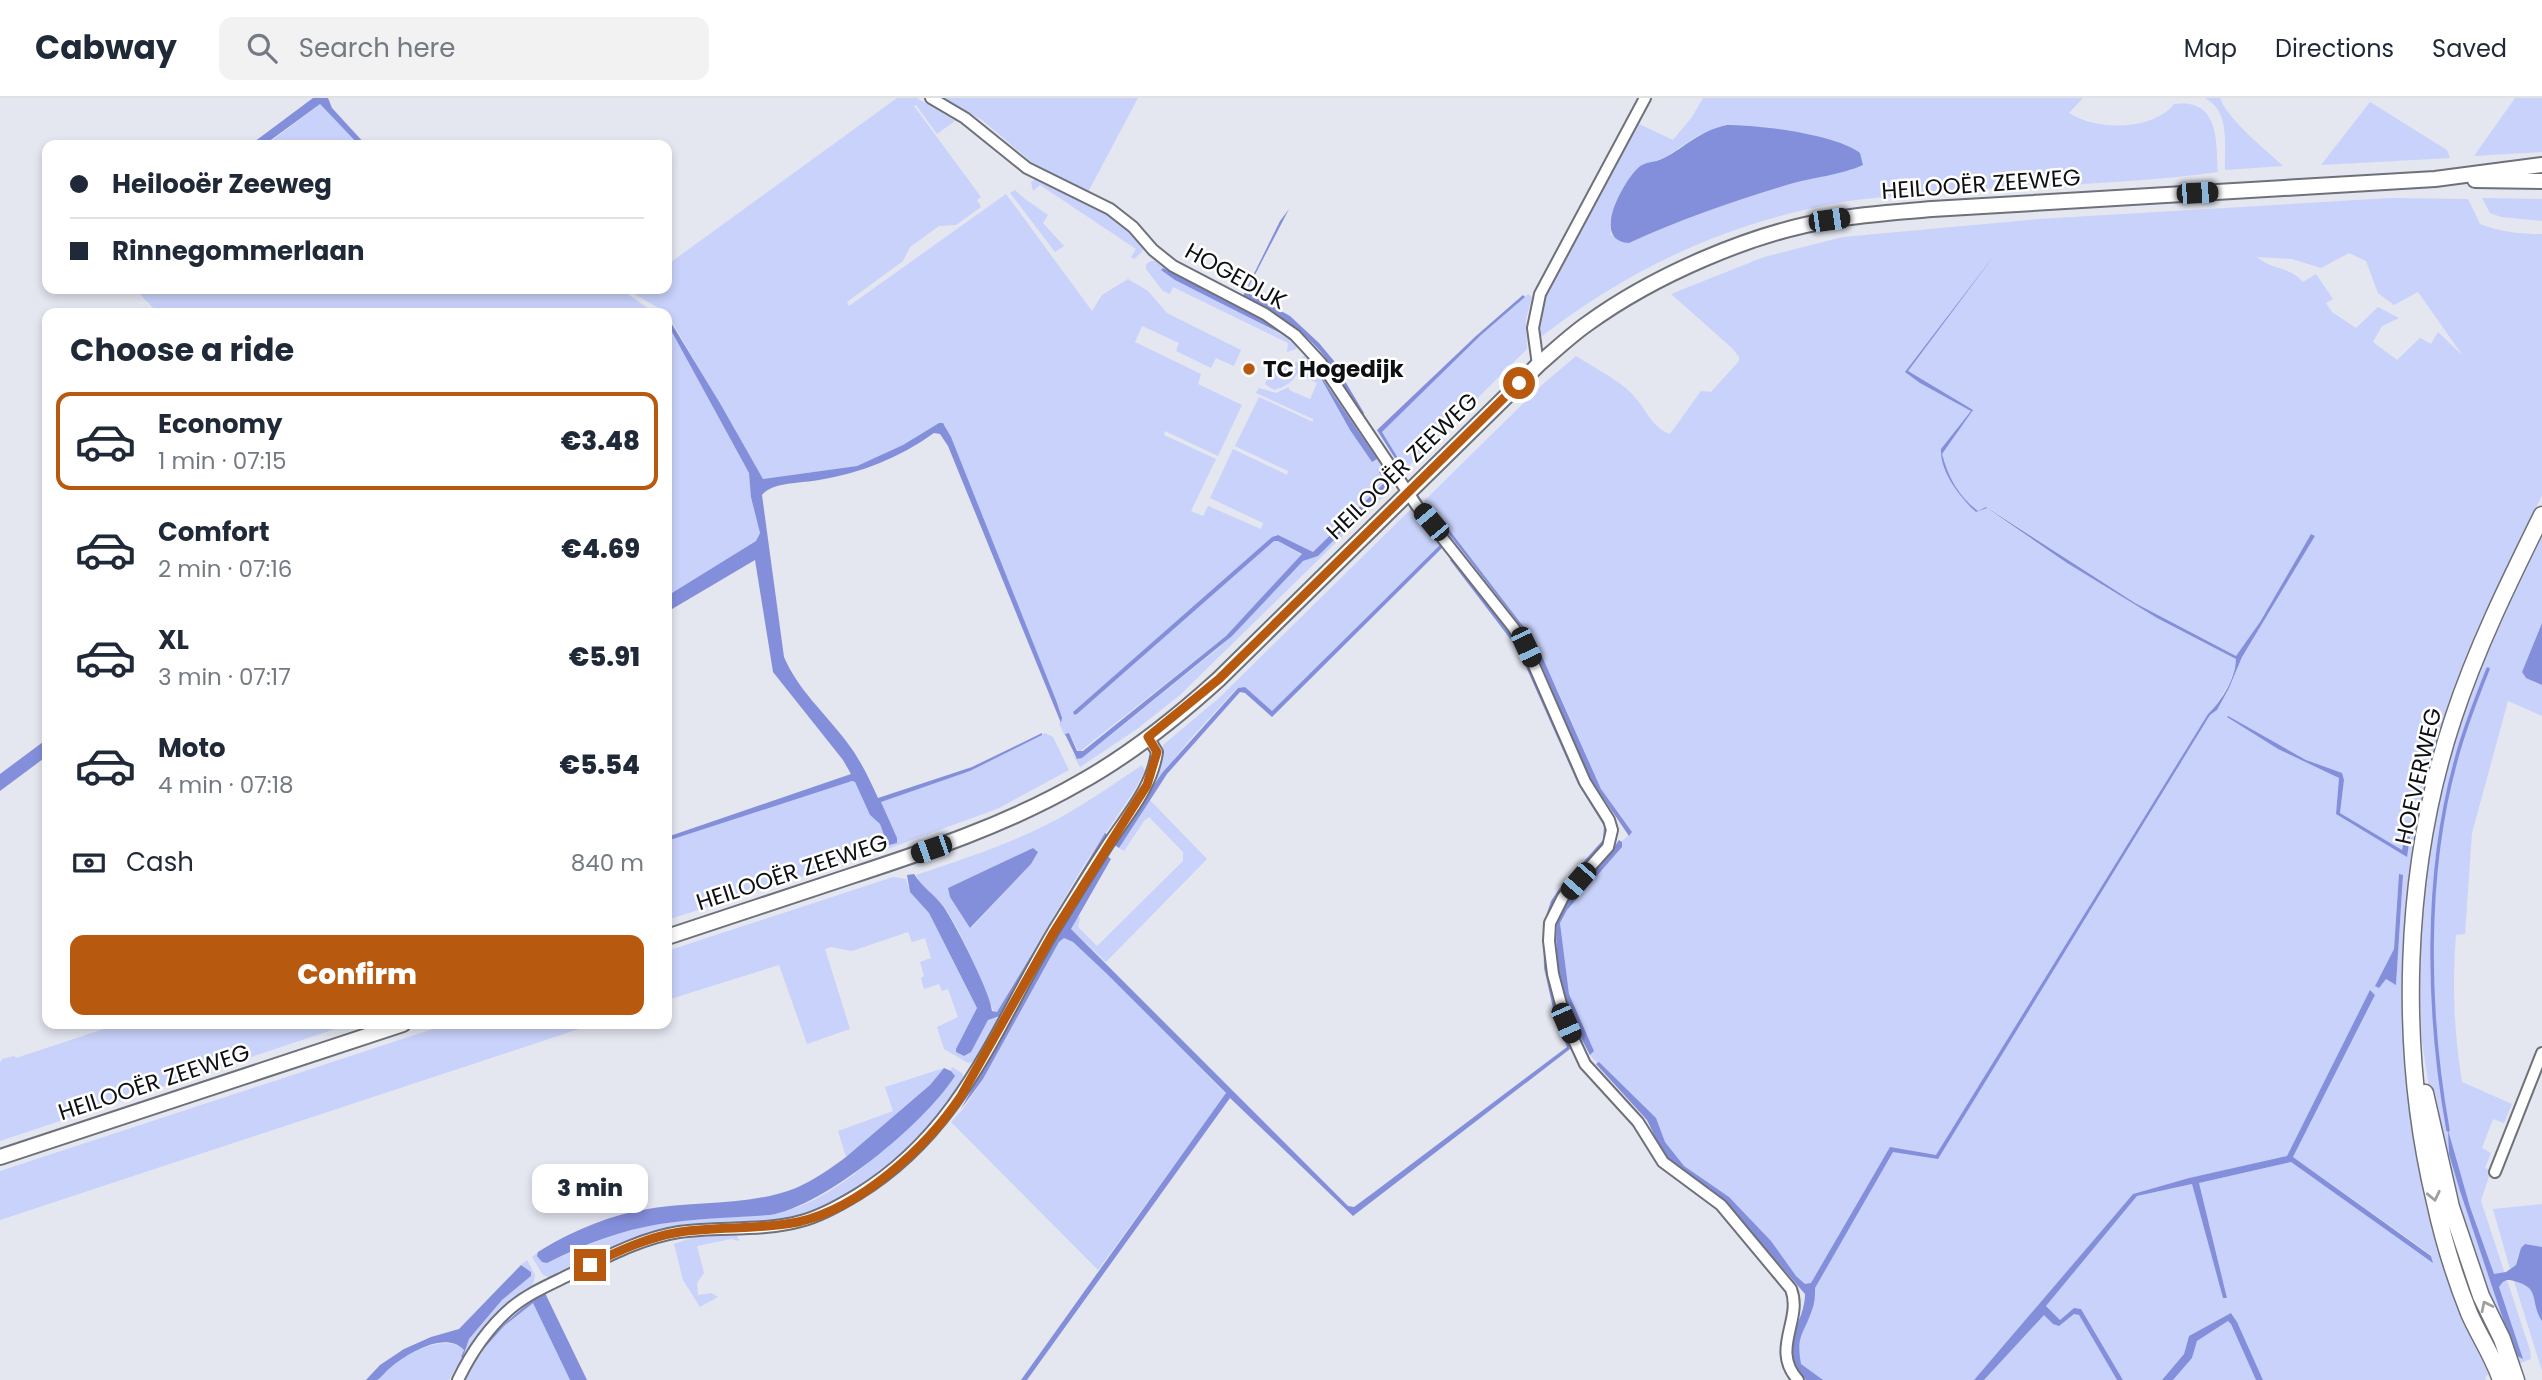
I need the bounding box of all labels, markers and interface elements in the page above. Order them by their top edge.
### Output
search box [219,17,709,80]
text: Cabway [35,24,177,71]
icon: search [243,29,281,67]
text: Search here [299,30,455,66]
text: Map [2184,32,2237,65]
text: Directions [2275,32,2394,65]
text: Saved [2432,32,2507,65]
street label: HEILOOËR ZEEWEG [1880,161,2082,207]
text: Heilooër Zeeweg [112,166,332,202]
car [2176,181,2219,205]
car [1807,207,1852,233]
text: Rinnegommerlaan [112,233,365,269]
street label: HOGEDIJK [1179,235,1293,317]
text: Choose a ride [70,327,294,372]
place label: TC Hogedijk [1263,353,1404,385]
marker: TC Hogedijk [1241,361,1257,377]
route start [1503,367,1535,399]
street label: HEILOOËR ZEEWEG [1319,385,1485,547]
text: Economy [158,406,282,442]
icon: car [74,410,137,473]
text: €3.48 [561,423,640,459]
text: 1 min · 07:15 [158,445,286,477]
car [1410,499,1453,545]
text: Comfort [158,514,270,550]
icon: car [74,518,137,581]
text: €4.69 [561,531,640,567]
text: 2 min · 07:16 [158,553,292,585]
text: XL [158,622,189,658]
car [1508,624,1545,670]
icon: car [74,626,137,689]
text: €5.91 [569,639,640,675]
text: 3 min · 07:17 [158,661,291,693]
street label: HOEVERWEG [2387,705,2449,847]
text: Moto [158,730,226,766]
icon: car [74,734,137,797]
text: €5.54 [560,747,640,783]
text: 4 min · 07:18 [158,769,294,801]
street label: HEILOOËR ZEEWEG [692,826,892,918]
car [908,832,955,866]
icon: cash [70,844,108,882]
text: Cash [126,844,194,880]
text: 840 m [571,847,644,879]
car [1557,858,1600,904]
button: Confirm [70,935,644,1015]
car [1548,1000,1585,1046]
street label: HEILOOËR ZEEWEG [54,1036,254,1128]
callout: 3 min [532,1164,648,1212]
text: 3 min [557,1172,623,1204]
one-way arrow [2425,1190,2440,1202]
route end [574,1249,606,1281]
one-way arrow [2480,1301,2494,1313]

